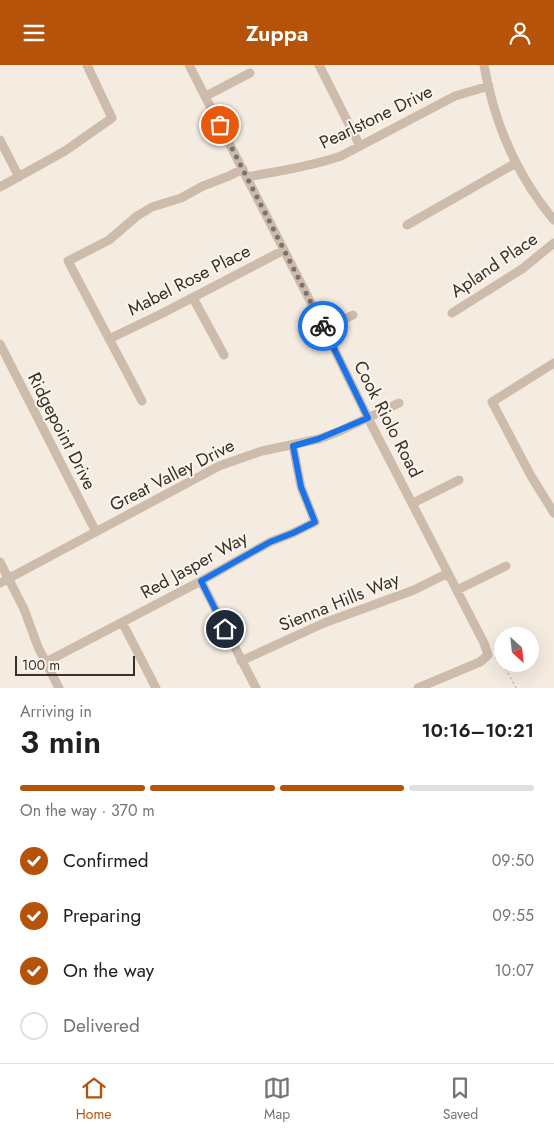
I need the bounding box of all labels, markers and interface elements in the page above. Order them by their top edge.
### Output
text: Zuppa [246,17,308,49]
icon: menu [20,19,48,47]
icon: person [506,19,534,47]
street label: Pearlstone Drive [315,78,437,156]
pin [199,104,241,146]
icon: bag [206,111,234,139]
street label: Apland Place [445,226,543,304]
street label: Mabel Rose Place [123,238,255,322]
courier [298,301,348,351]
icon: bike [309,312,337,340]
street label: Cook Riolo Road [347,356,429,482]
street label: Ridgepoint Drive [21,368,103,494]
street label: Great Valley Drive [105,432,239,518]
street label: Red Jasper Way [136,525,252,605]
street label: Sienna Hills Way [275,566,403,638]
pin [204,608,246,650]
icon: home [211,615,239,643]
north arrow [494,627,539,673]
map controls [494,627,539,672]
scale bar [15,653,135,676]
text: 100 m [22,655,60,675]
text: Arriving in [20,700,92,723]
text: 10:16–10:21 [422,717,534,744]
text: 3 min [20,719,101,765]
text: On the way · 370 m [20,799,155,822]
icon: check [20,847,48,875]
text: Confirmed [63,847,149,874]
text: 09:50 [492,849,534,872]
icon: check [20,902,48,930]
text: Preparing [63,902,141,929]
text: 09:55 [492,904,534,927]
icon: check [20,957,48,985]
text: On the way [63,957,154,984]
text: 10:07 [494,959,534,982]
text: Delivered [63,1012,140,1039]
tab: Home [76,1074,112,1124]
tab: Map [263,1074,291,1124]
tab: Saved [443,1074,478,1124]

